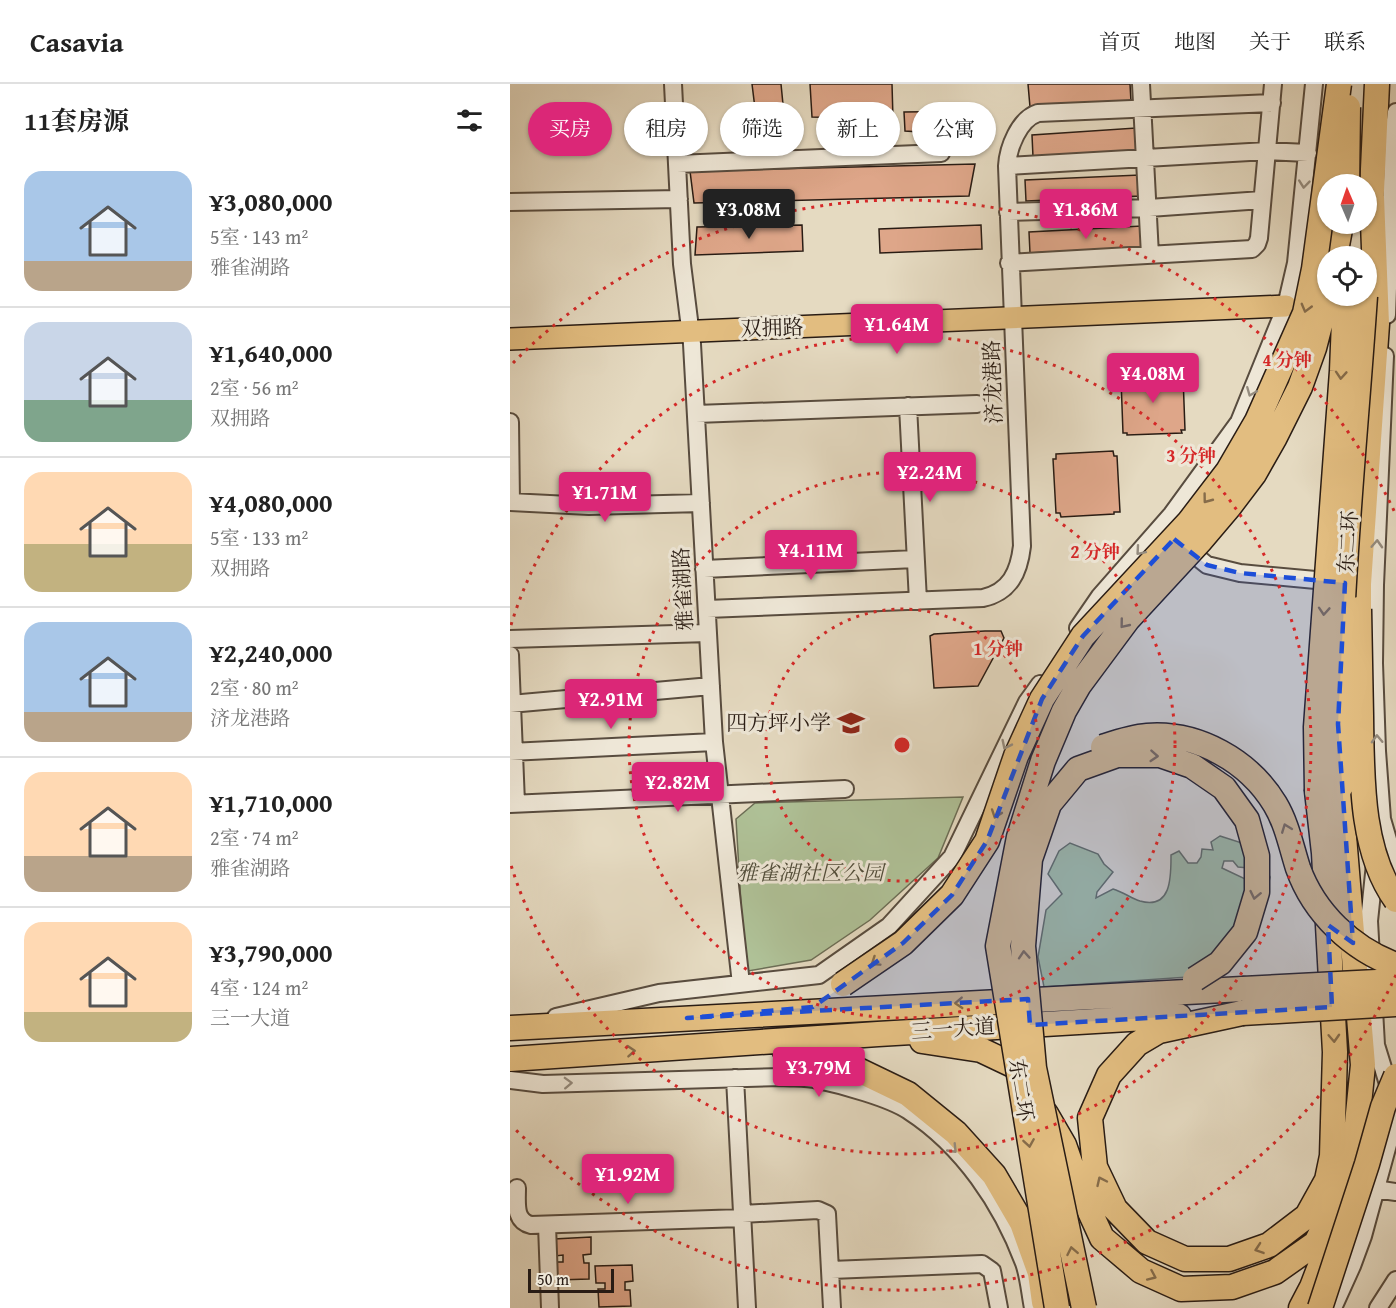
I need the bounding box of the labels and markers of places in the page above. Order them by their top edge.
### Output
pin: ¥3.08M [700,189,798,240]
pin: ¥1.86M [1037,189,1135,240]
pin: ¥1.64M [848,304,946,355]
pin: ¥4.08M [1104,353,1202,404]
pin: ¥2.24M [881,452,979,503]
pin: ¥1.71M [556,472,654,523]
pin: ¥4.11M [762,530,860,581]
pin: ¥2.91M [562,679,660,730]
place label: 四方坪小学 [726,707,831,738]
school or university icon: 四方坪小学 [836,708,866,738]
centre of rings [892,735,912,755]
pin: ¥2.82M [629,762,727,813]
pin: ¥3.79M [770,1047,868,1098]
pin: ¥1.92M [579,1154,677,1205]

